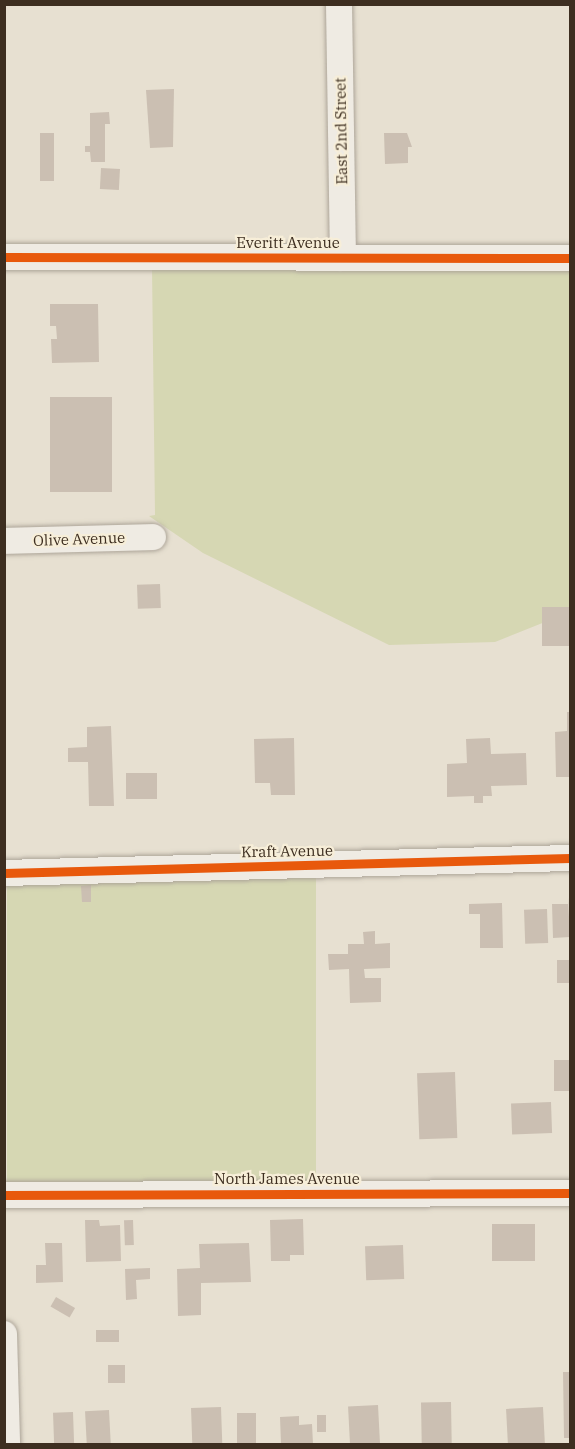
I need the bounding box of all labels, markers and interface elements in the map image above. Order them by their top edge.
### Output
street label: East 2nd Street [331,77,351,185]
street label: Everitt Avenue [236,234,340,252]
street label: Olive Avenue [33,528,125,550]
street label: Kraft Avenue [241,841,333,861]
street label: North James Avenue [214,1170,360,1188]

